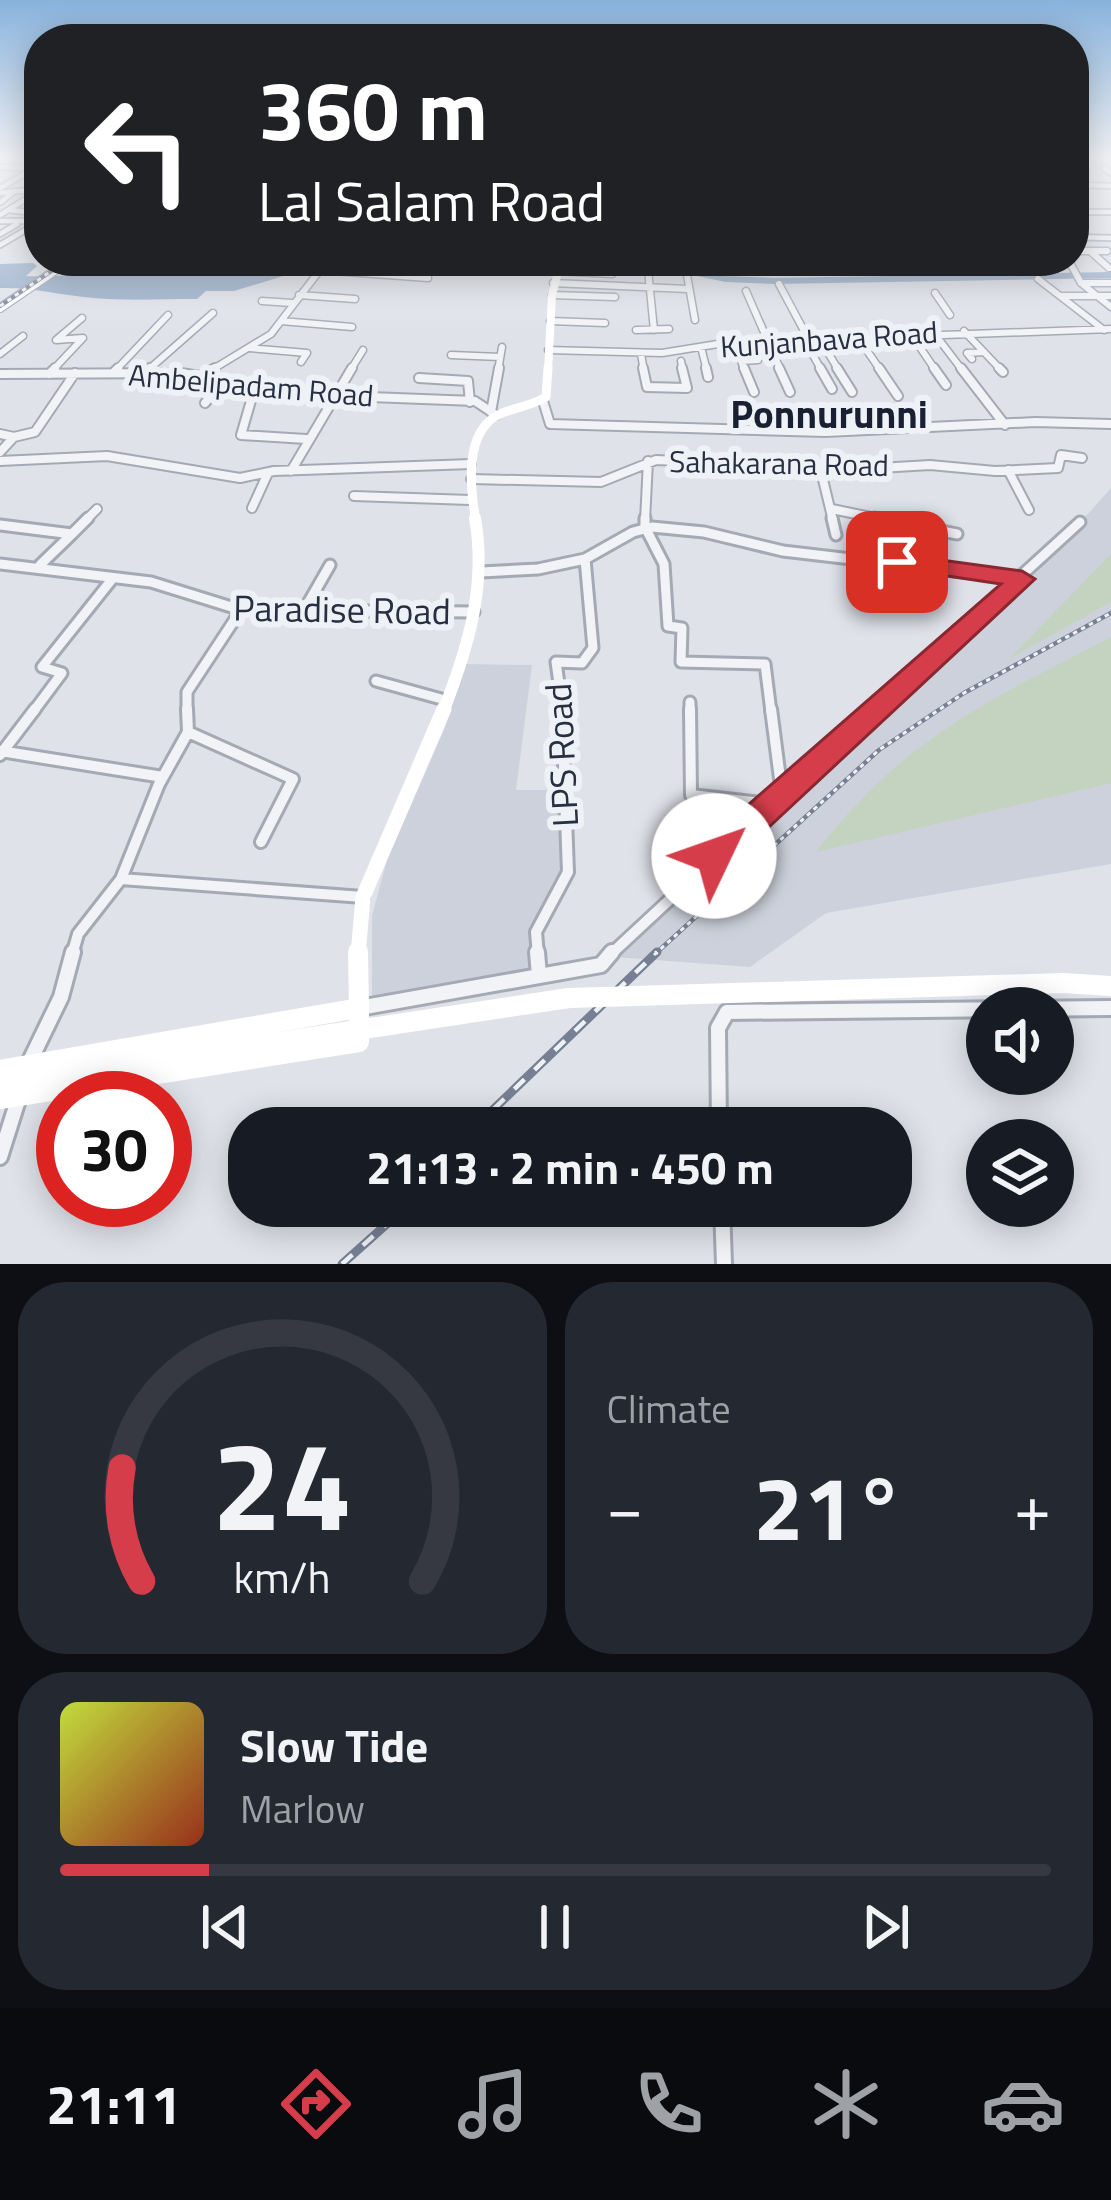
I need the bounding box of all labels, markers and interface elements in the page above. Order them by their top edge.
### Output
text: 360 m [258,45,488,173]
icon: left [60,72,216,228]
text: Lal Salam Road [258,160,605,242]
street label: Kunjanbava Road [719,308,939,370]
street label: Ambelipadam Road [127,351,375,419]
district label: Ponnurunni [730,384,928,443]
street label: Sahakarana Road [669,438,889,488]
pin [846,511,948,613]
icon: arrive [864,529,930,595]
street label: Paradise Road [233,580,451,638]
street label: LPS Road [530,682,592,828]
position arrow [651,793,777,919]
map controls [966,987,1074,1227]
button: sound [966,987,1074,1095]
speed limit sign: 30 [36,1071,192,1227]
button: layers [966,1119,1074,1227]
text: 21:13 · 2 min · 450 m [366,1133,774,1201]
text: Climate [607,1379,731,1438]
text: 24 [212,1389,352,1578]
text: 21° [753,1438,904,1575]
text: − [607,1456,643,1557]
text: + [1014,1456,1051,1557]
text: km/h [234,1544,331,1610]
text: Slow Tide [240,1711,428,1779]
text: Marlow [240,1779,365,1838]
icon: previous [192,1894,258,1960]
icon: pause [522,1894,588,1960]
icon: next [853,1894,919,1960]
icon: directions [274,2062,358,2146]
icon: music [451,2062,535,2146]
icon: phone [627,2062,711,2146]
icon: climate [804,2062,888,2146]
icon: car [981,2062,1065,2146]
text: 21:11 [46,2063,181,2145]

